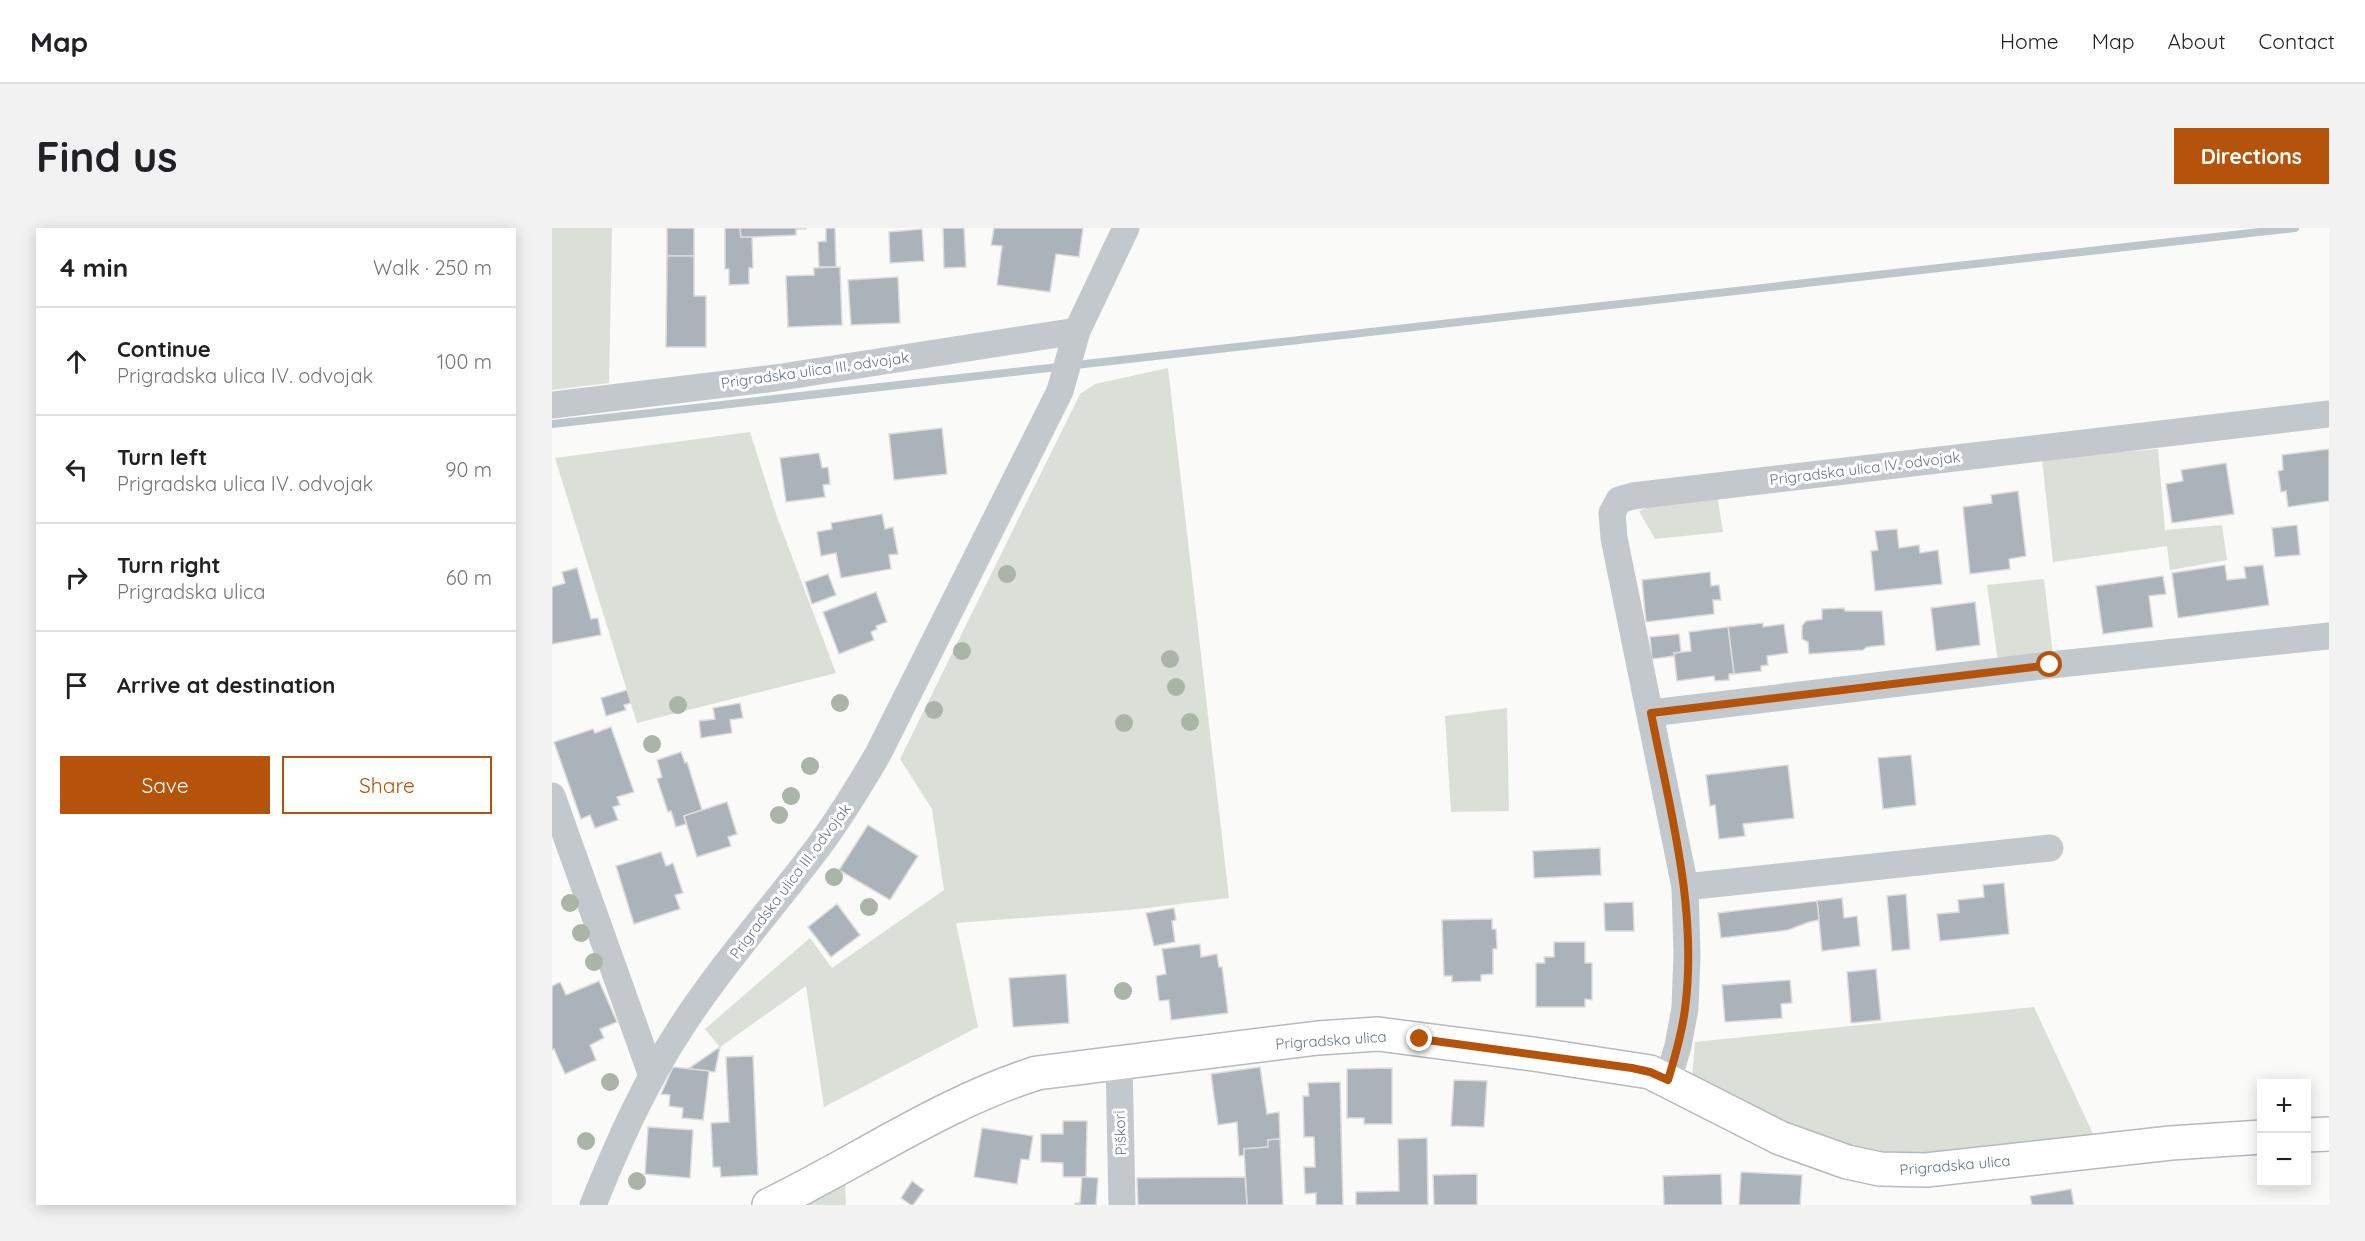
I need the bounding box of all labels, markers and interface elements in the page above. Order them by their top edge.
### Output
text: Map [30,24,88,59]
text: Home [2000,28,2059,54]
text: Map [2092,28,2135,54]
text: About [2168,28,2226,54]
text: Contact [2259,28,2335,54]
button: Directions [2174,128,2329,184]
text: Find us [36,130,178,183]
text: 4 min [60,251,128,284]
text: Walk · 250 m [373,255,492,280]
text: Continue [117,335,211,363]
icon: ahead [60,345,93,378]
street label: Prigradska ulica III. odvojak [720,347,910,393]
text: 100 m [437,349,492,374]
text: Prigradska ulica IV. odvojak [117,363,373,388]
text: Turn left [117,443,207,471]
street label: Prigradska ulica IV. odvojak [1768,447,1962,489]
icon: left [60,453,93,486]
text: 90 m [445,457,492,482]
text: Prigradska ulica IV. odvojak [117,471,373,496]
text: Turn right [117,551,221,579]
icon: right [60,561,93,594]
text: 60 m [446,565,492,590]
text: Prigradska ulica [117,579,265,604]
route start [2036,651,2062,677]
icon: arrive [60,669,93,702]
text: Arrive at destination [117,671,335,699]
button: Save [60,756,270,814]
button: Share [282,756,492,814]
street label: Prigradska ulica III. odvojak [725,800,855,962]
route end [1406,1025,1432,1051]
street label: Prigradska ulica [1275,1027,1387,1053]
map controls [2257,1079,2311,1187]
button: + [2257,1079,2311,1133]
street label: Piškori [1110,1110,1130,1156]
button: − [2257,1133,2311,1187]
street label: Prigradska ulica [1899,1151,2011,1179]

